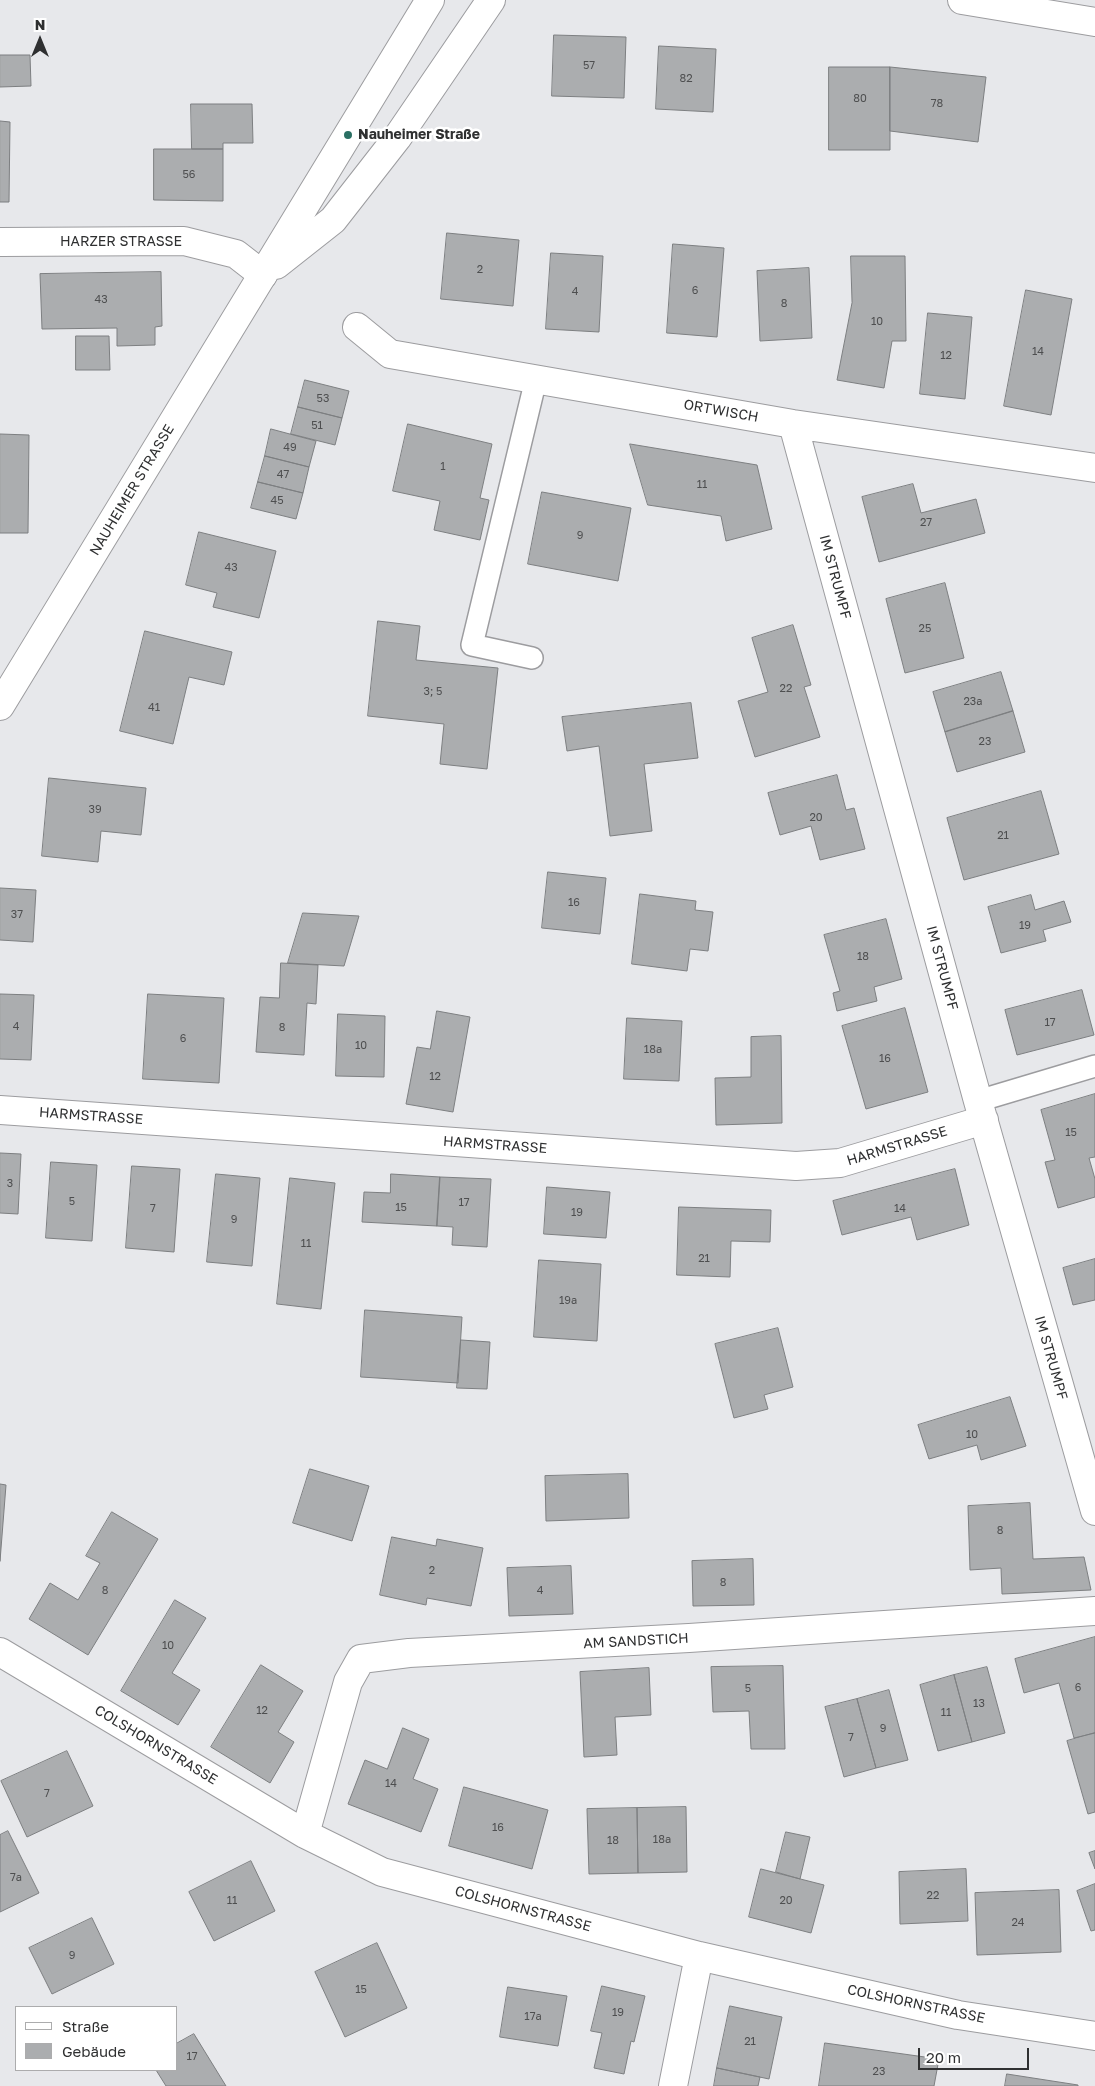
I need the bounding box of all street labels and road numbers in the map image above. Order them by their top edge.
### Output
street label: HARZER STRASSE [60,234,182,250]
street label: ORTWISCH [682,396,760,426]
street label: NAUHEIMER STRASSE [86,422,178,558]
street label: IM STRUMPF [816,533,854,621]
street label: IM STRUMPF [923,924,961,1012]
street label: HARMSTRASSE [38,1104,144,1128]
street label: HARMSTRASSE [845,1123,949,1169]
street label: HARMSTRASSE [442,1133,548,1157]
street label: IM STRUMPF [1031,1314,1071,1402]
street label: AM SANDSTICH [583,1630,689,1652]
street label: COLSHORNSTRASSE [91,1702,221,1788]
street label: COLSHORNSTRASSE [453,1883,593,1935]
street label: COLSHORNSTRASSE [846,1981,986,2027]

